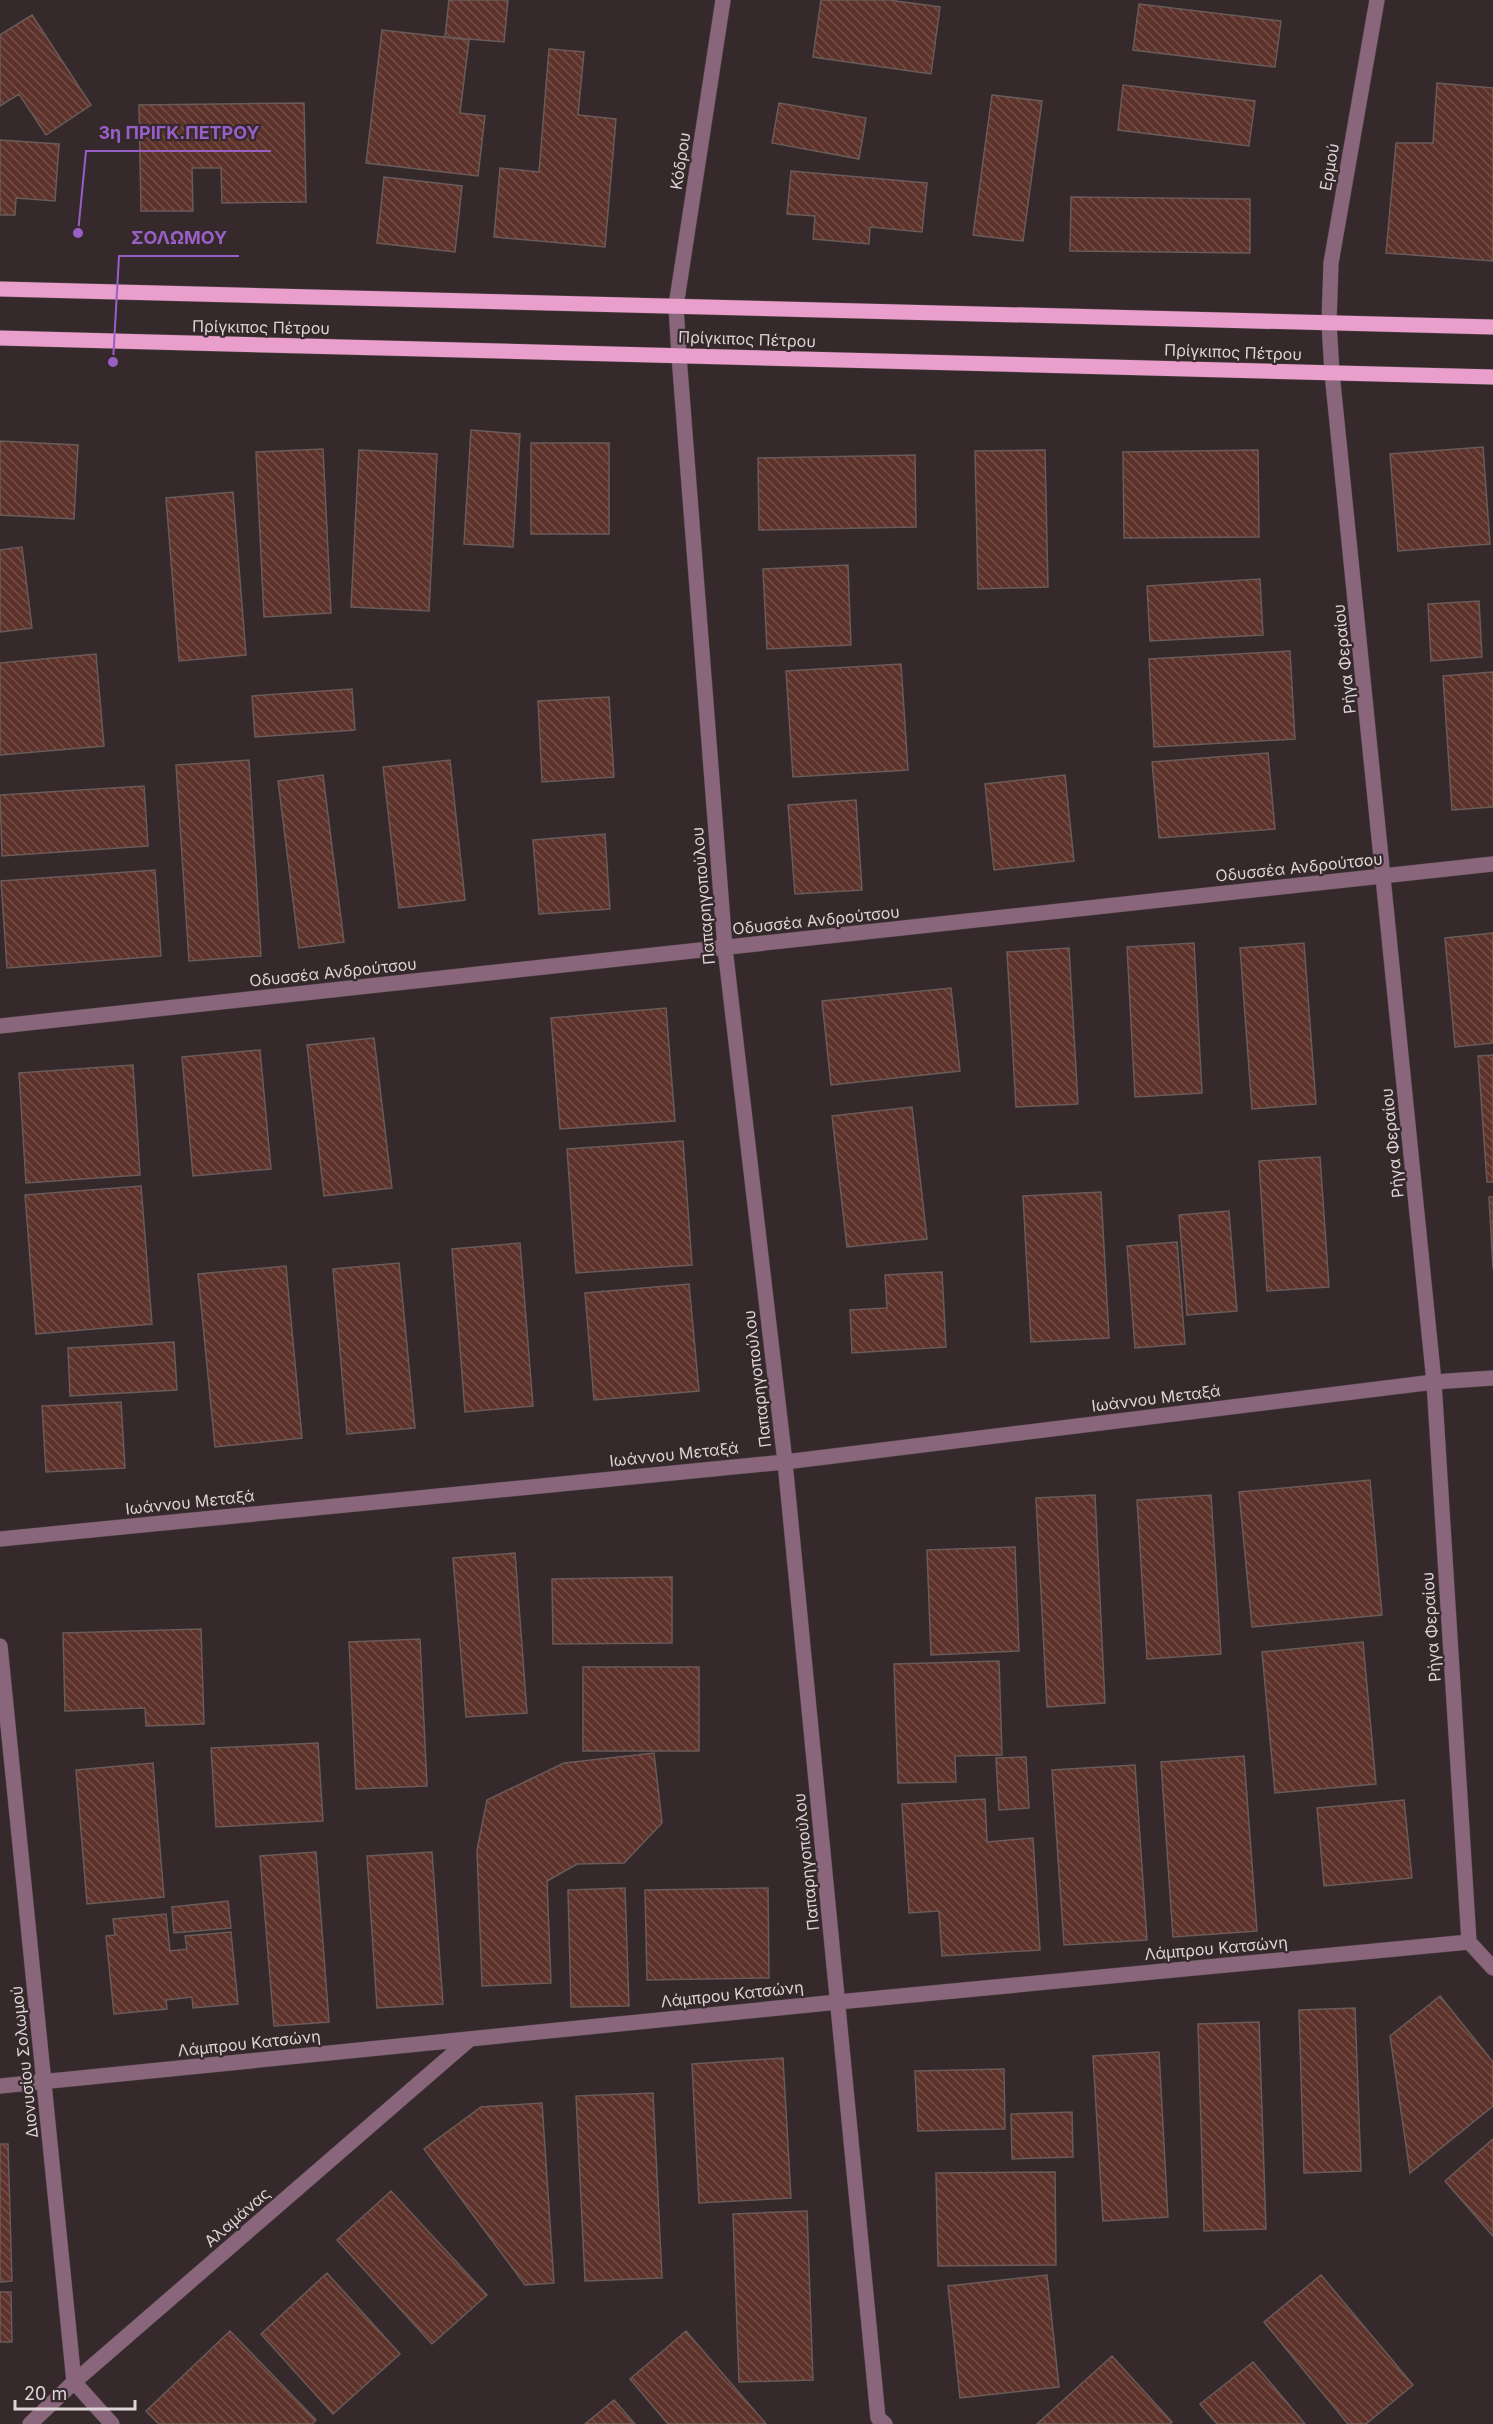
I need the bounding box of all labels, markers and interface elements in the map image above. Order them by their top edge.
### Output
callout: 3η ΠΡΙΓΚ.ΠΕΤΡΟΥ [86,115,271,151]
text: 3η ΠΡΙΓΚ.ΠΕΤΡΟΥ [98,122,260,143]
street label: Κόδρου [666,131,694,191]
street label: Ερμού [1315,142,1343,192]
callout: ΣΟΛΩΜΟΥ [119,220,239,256]
text: ΣΟΛΩΜΟΥ [131,227,227,248]
street label: Πρίγκιπος Πέτρου [192,316,330,338]
street label: Πρίγκιπος Πέτρου [678,327,816,351]
street label: Πρίγκιπος Πέτρου [1164,340,1302,364]
street label: Ρήγα Φεραίου [1328,603,1360,715]
street label: Παπαρηγοπούλου [687,826,719,966]
street label: Οδυσσέα Ανδρούτσου [1214,848,1384,886]
street label: Οδυσσέα Ανδρούτσου [731,901,901,939]
street label: Οδυσσέα Ανδρούτσου [248,953,418,991]
street label: Ρήγα Φεραίου [1376,1087,1408,1199]
street label: Παπαρηγοπούλου [739,1309,775,1449]
street label: Ιωάννου Μεταξά [1090,1380,1222,1416]
street label: Ιωάννου Μεταξά [608,1437,740,1471]
street label: Ιωάννου Μεταξά [124,1485,256,1519]
street label: Ρήγα Φεραίου [1417,1571,1445,1683]
street label: Παπαρηγοπούλου [789,1792,823,1932]
street label: Λάμπρου Κατσώνη [1144,1932,1288,1964]
street label: Λάμπρου Κατσώνη [659,1977,805,2011]
street label: Διονυσίου Σολωμού [6,1985,42,2139]
street label: Λάμπρου Κατσώνη [176,2026,322,2060]
street label: Αλαμάνας [200,2183,274,2251]
scale bar [15,2373,135,2411]
text: 20 m [24,2383,67,2404]

